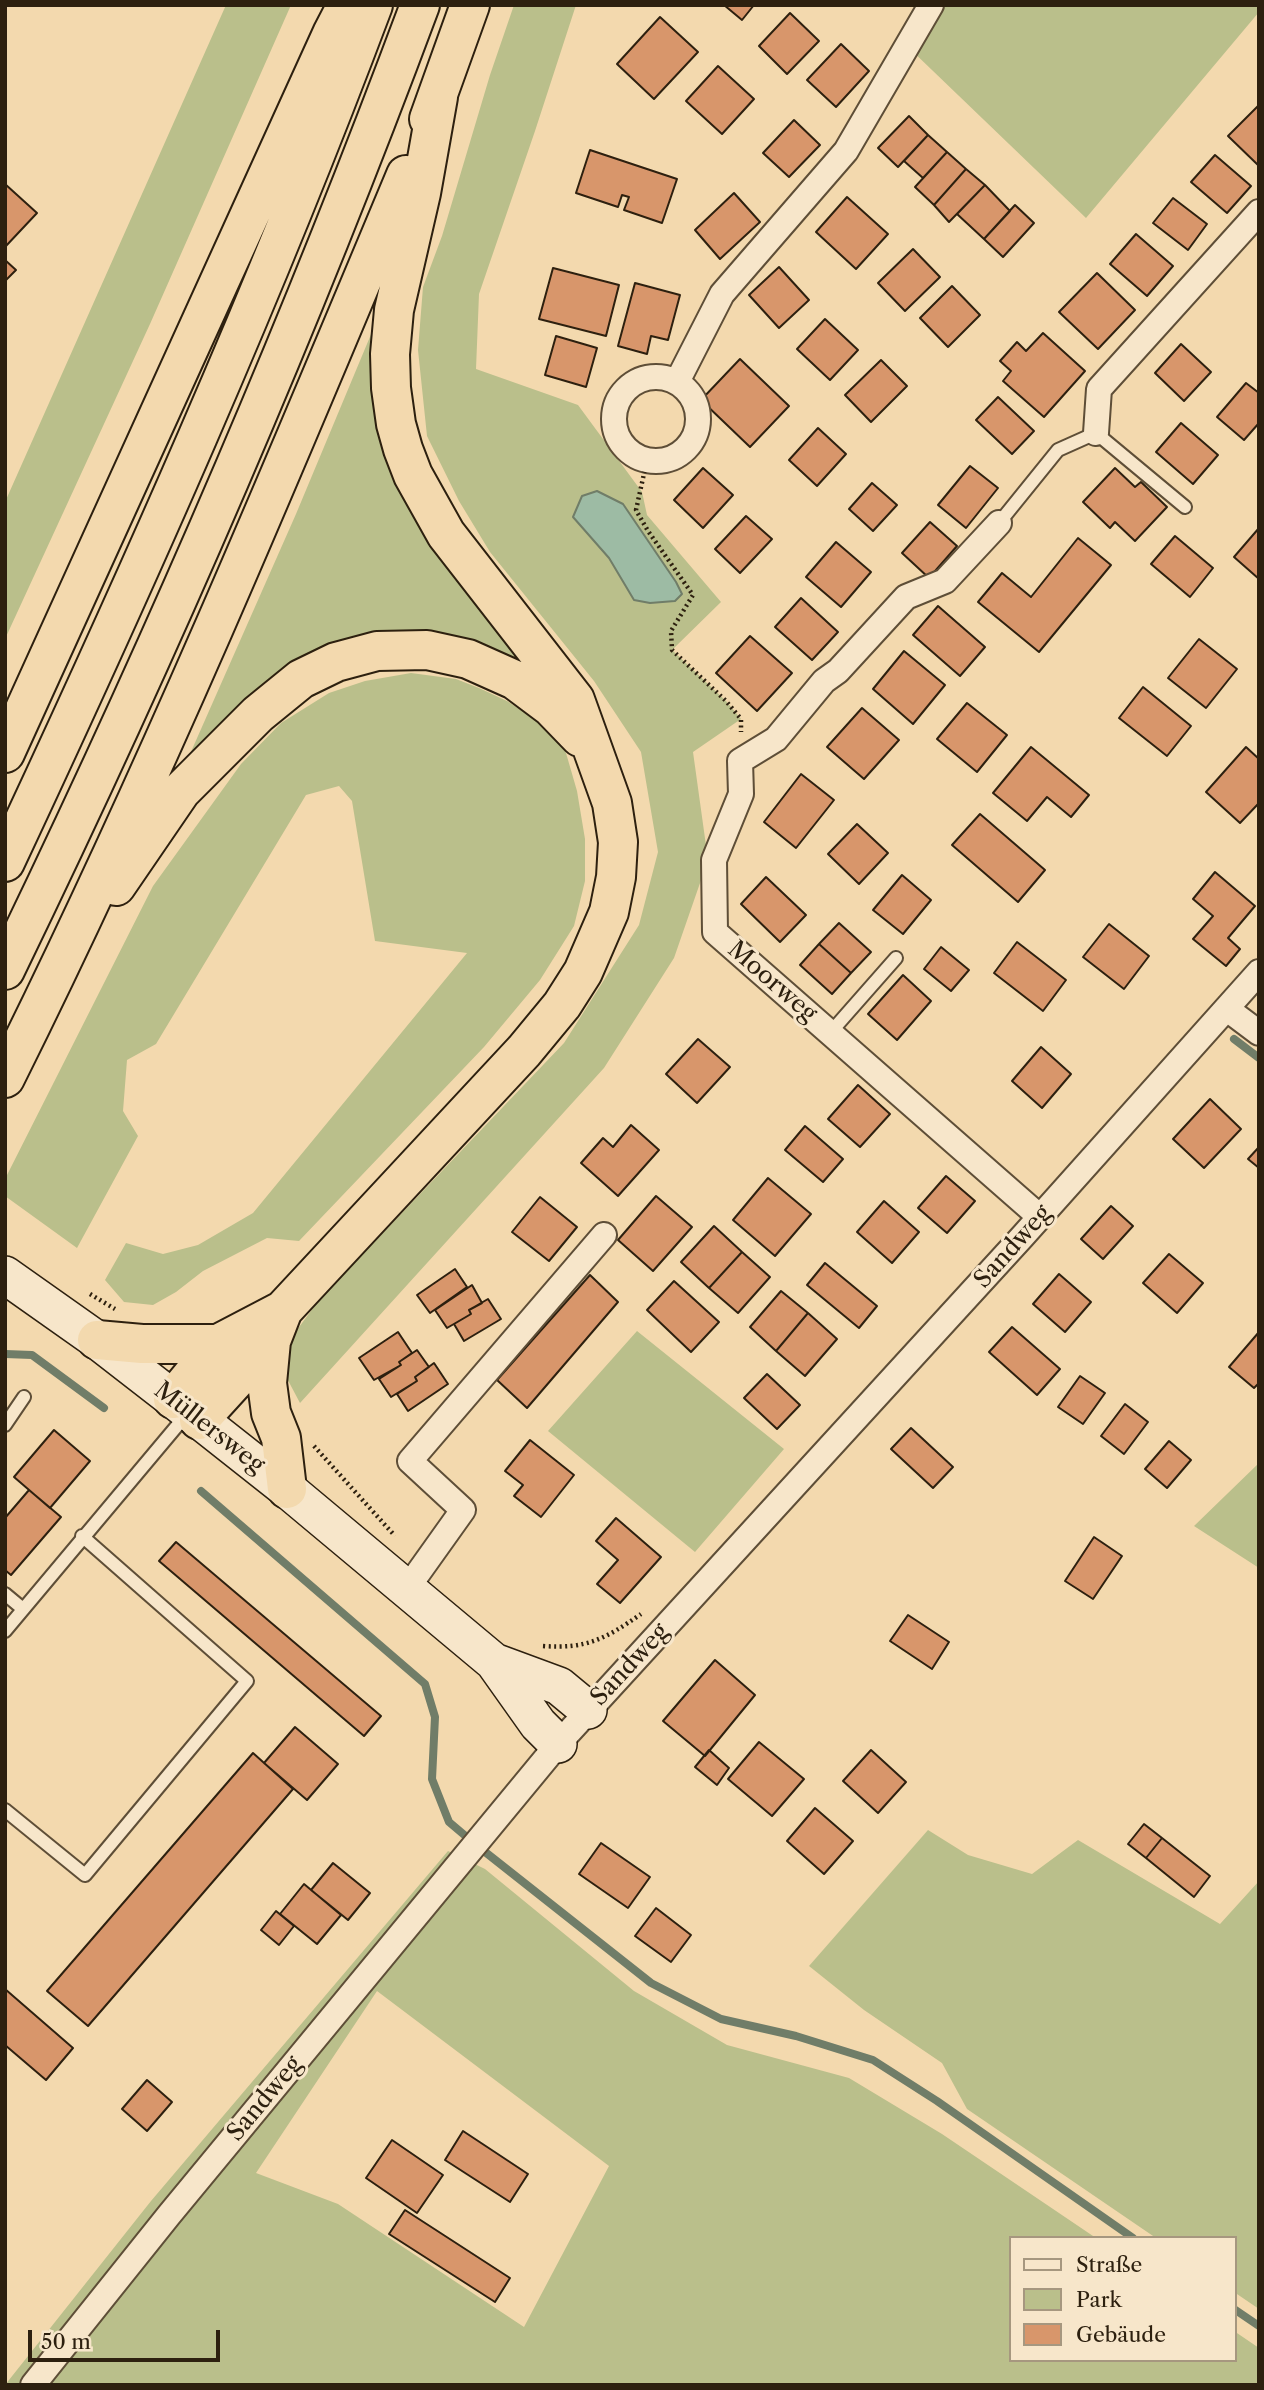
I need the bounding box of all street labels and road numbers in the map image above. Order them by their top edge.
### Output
street label: Moorweg [722,936,822,1028]
street label: Sandweg [968,1200,1058,1294]
street label: Müllersweg [148,1376,270,1480]
street label: Sandweg [585,1618,675,1712]
street label: Sandweg [221,2051,309,2147]

